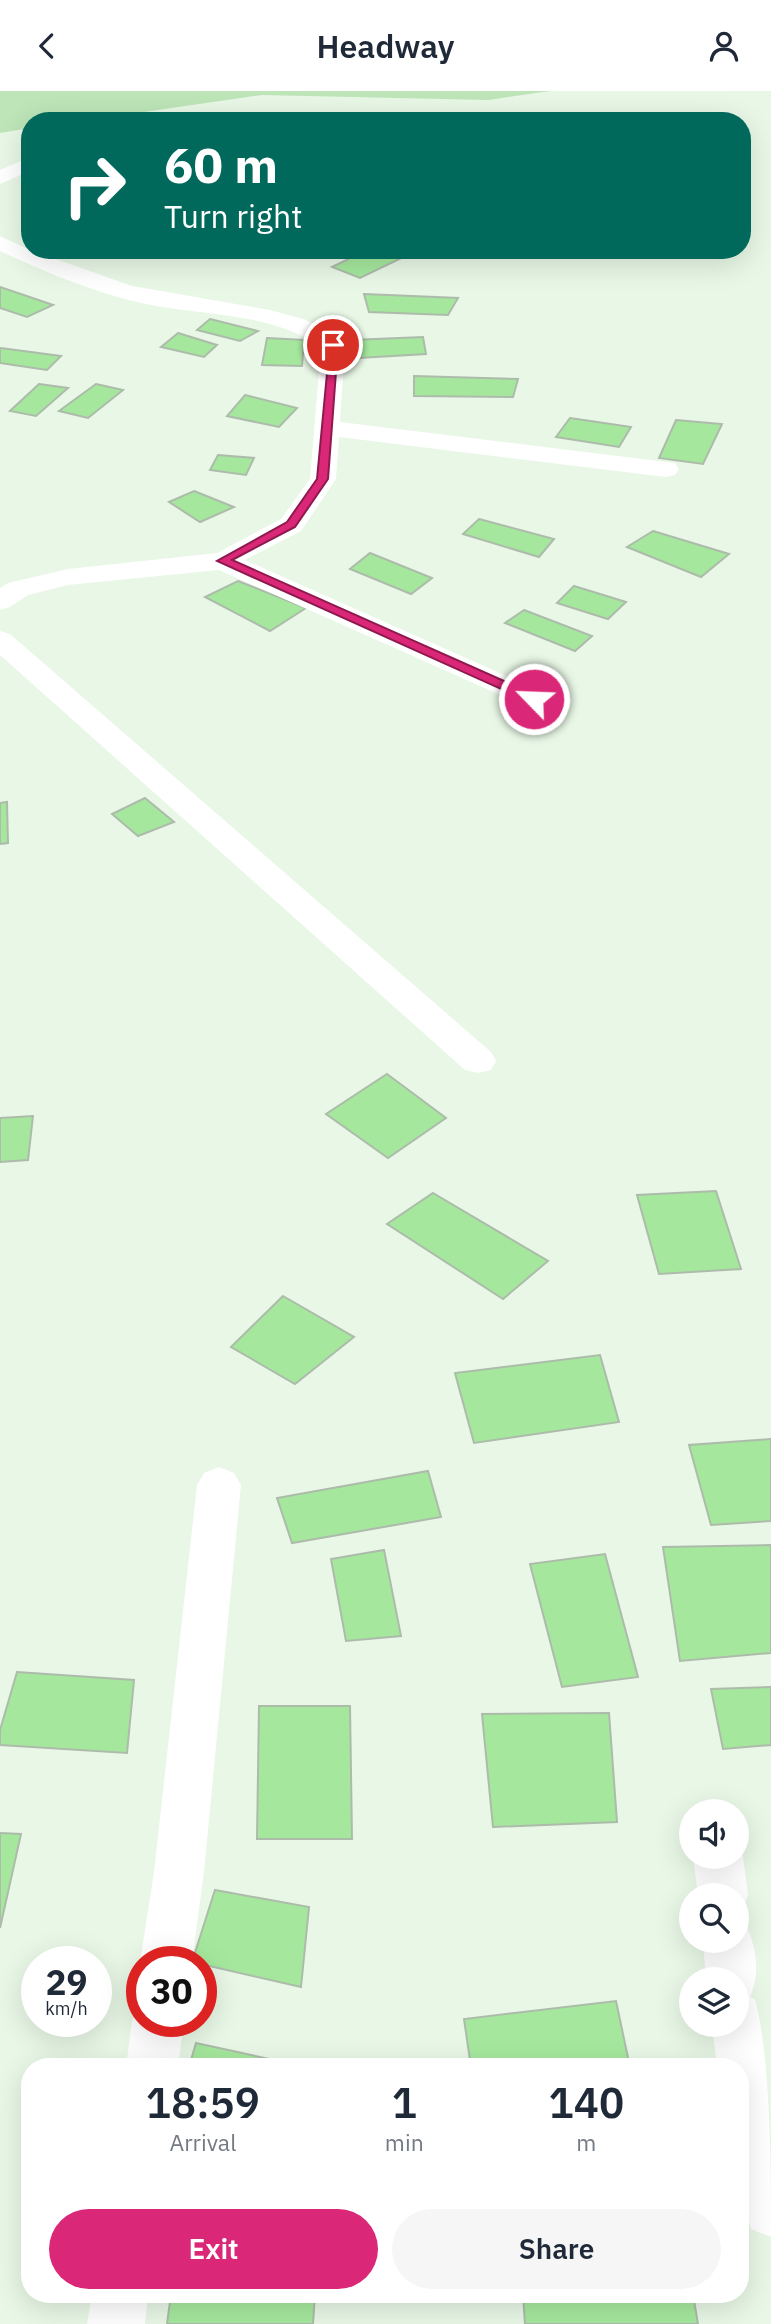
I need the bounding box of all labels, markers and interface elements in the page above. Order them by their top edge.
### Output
text: Headway [316,25,455,67]
icon: back [28,27,66,65]
icon: person [705,27,743,65]
text: 60 m [164,133,278,196]
icon: right [49,140,140,231]
text: Turn right [164,195,302,237]
pin [303,315,363,375]
icon: arrive [314,326,352,364]
position arrow [497,662,571,736]
map controls [679,1799,749,2037]
button: sound [679,1799,749,1869]
button: search [679,1883,749,1953]
speed limit sign: 30 [126,1946,217,2037]
text: 29 [45,1959,88,2005]
button: layers [679,1967,749,2037]
text: km/h [45,1997,88,2020]
text: 18:59 [146,2075,260,2130]
text: 1 [392,2075,417,2130]
text: 140 [549,2075,624,2130]
text: Arrival [169,2127,236,2157]
text: min [385,2127,424,2157]
text: m [576,2127,596,2157]
button: Exit [49,2209,378,2289]
button: Share [392,2209,721,2289]

